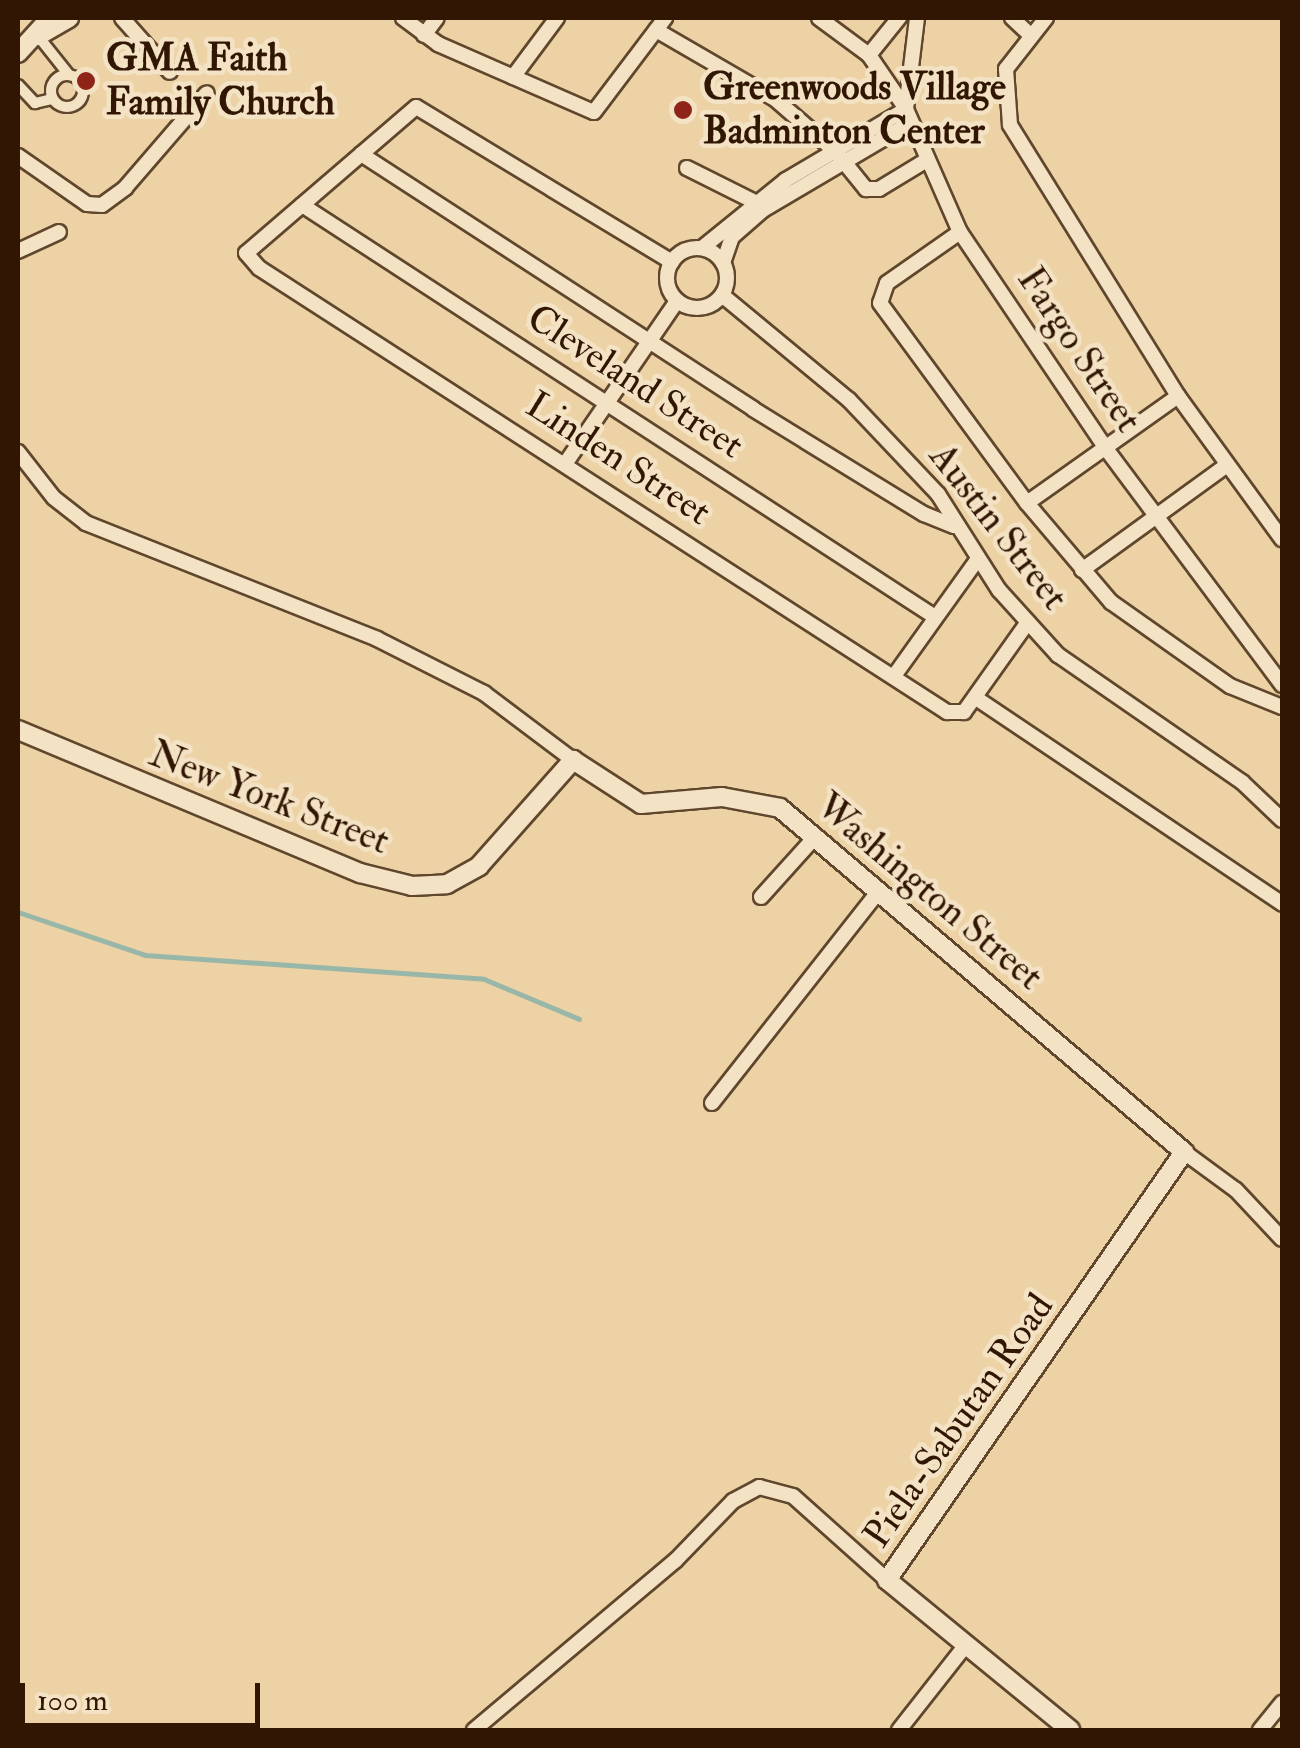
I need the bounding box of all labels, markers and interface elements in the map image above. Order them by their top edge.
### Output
place label: GMA Faith Family Church [106,36,335,125]
place label: Greenwoods Village Badminton Center [703,65,1006,154]
marker: GMA Faith Family Church [75,70,97,92]
marker: Greenwoods Village Badminton Center [672,99,694,121]
street label: Fargo Street [1007,259,1151,441]
street label: Cleveland Street [518,295,752,469]
street label: Linden Street [517,382,719,536]
street label: Austin Street [919,435,1077,619]
street label: New York Street [143,731,395,865]
street label: Washington Street [806,784,1052,1000]
street label: Piela-Sabutan Road [855,1285,1063,1557]
scale bar [25,1663,265,1725]
text: 100 m [37,1682,108,1719]

